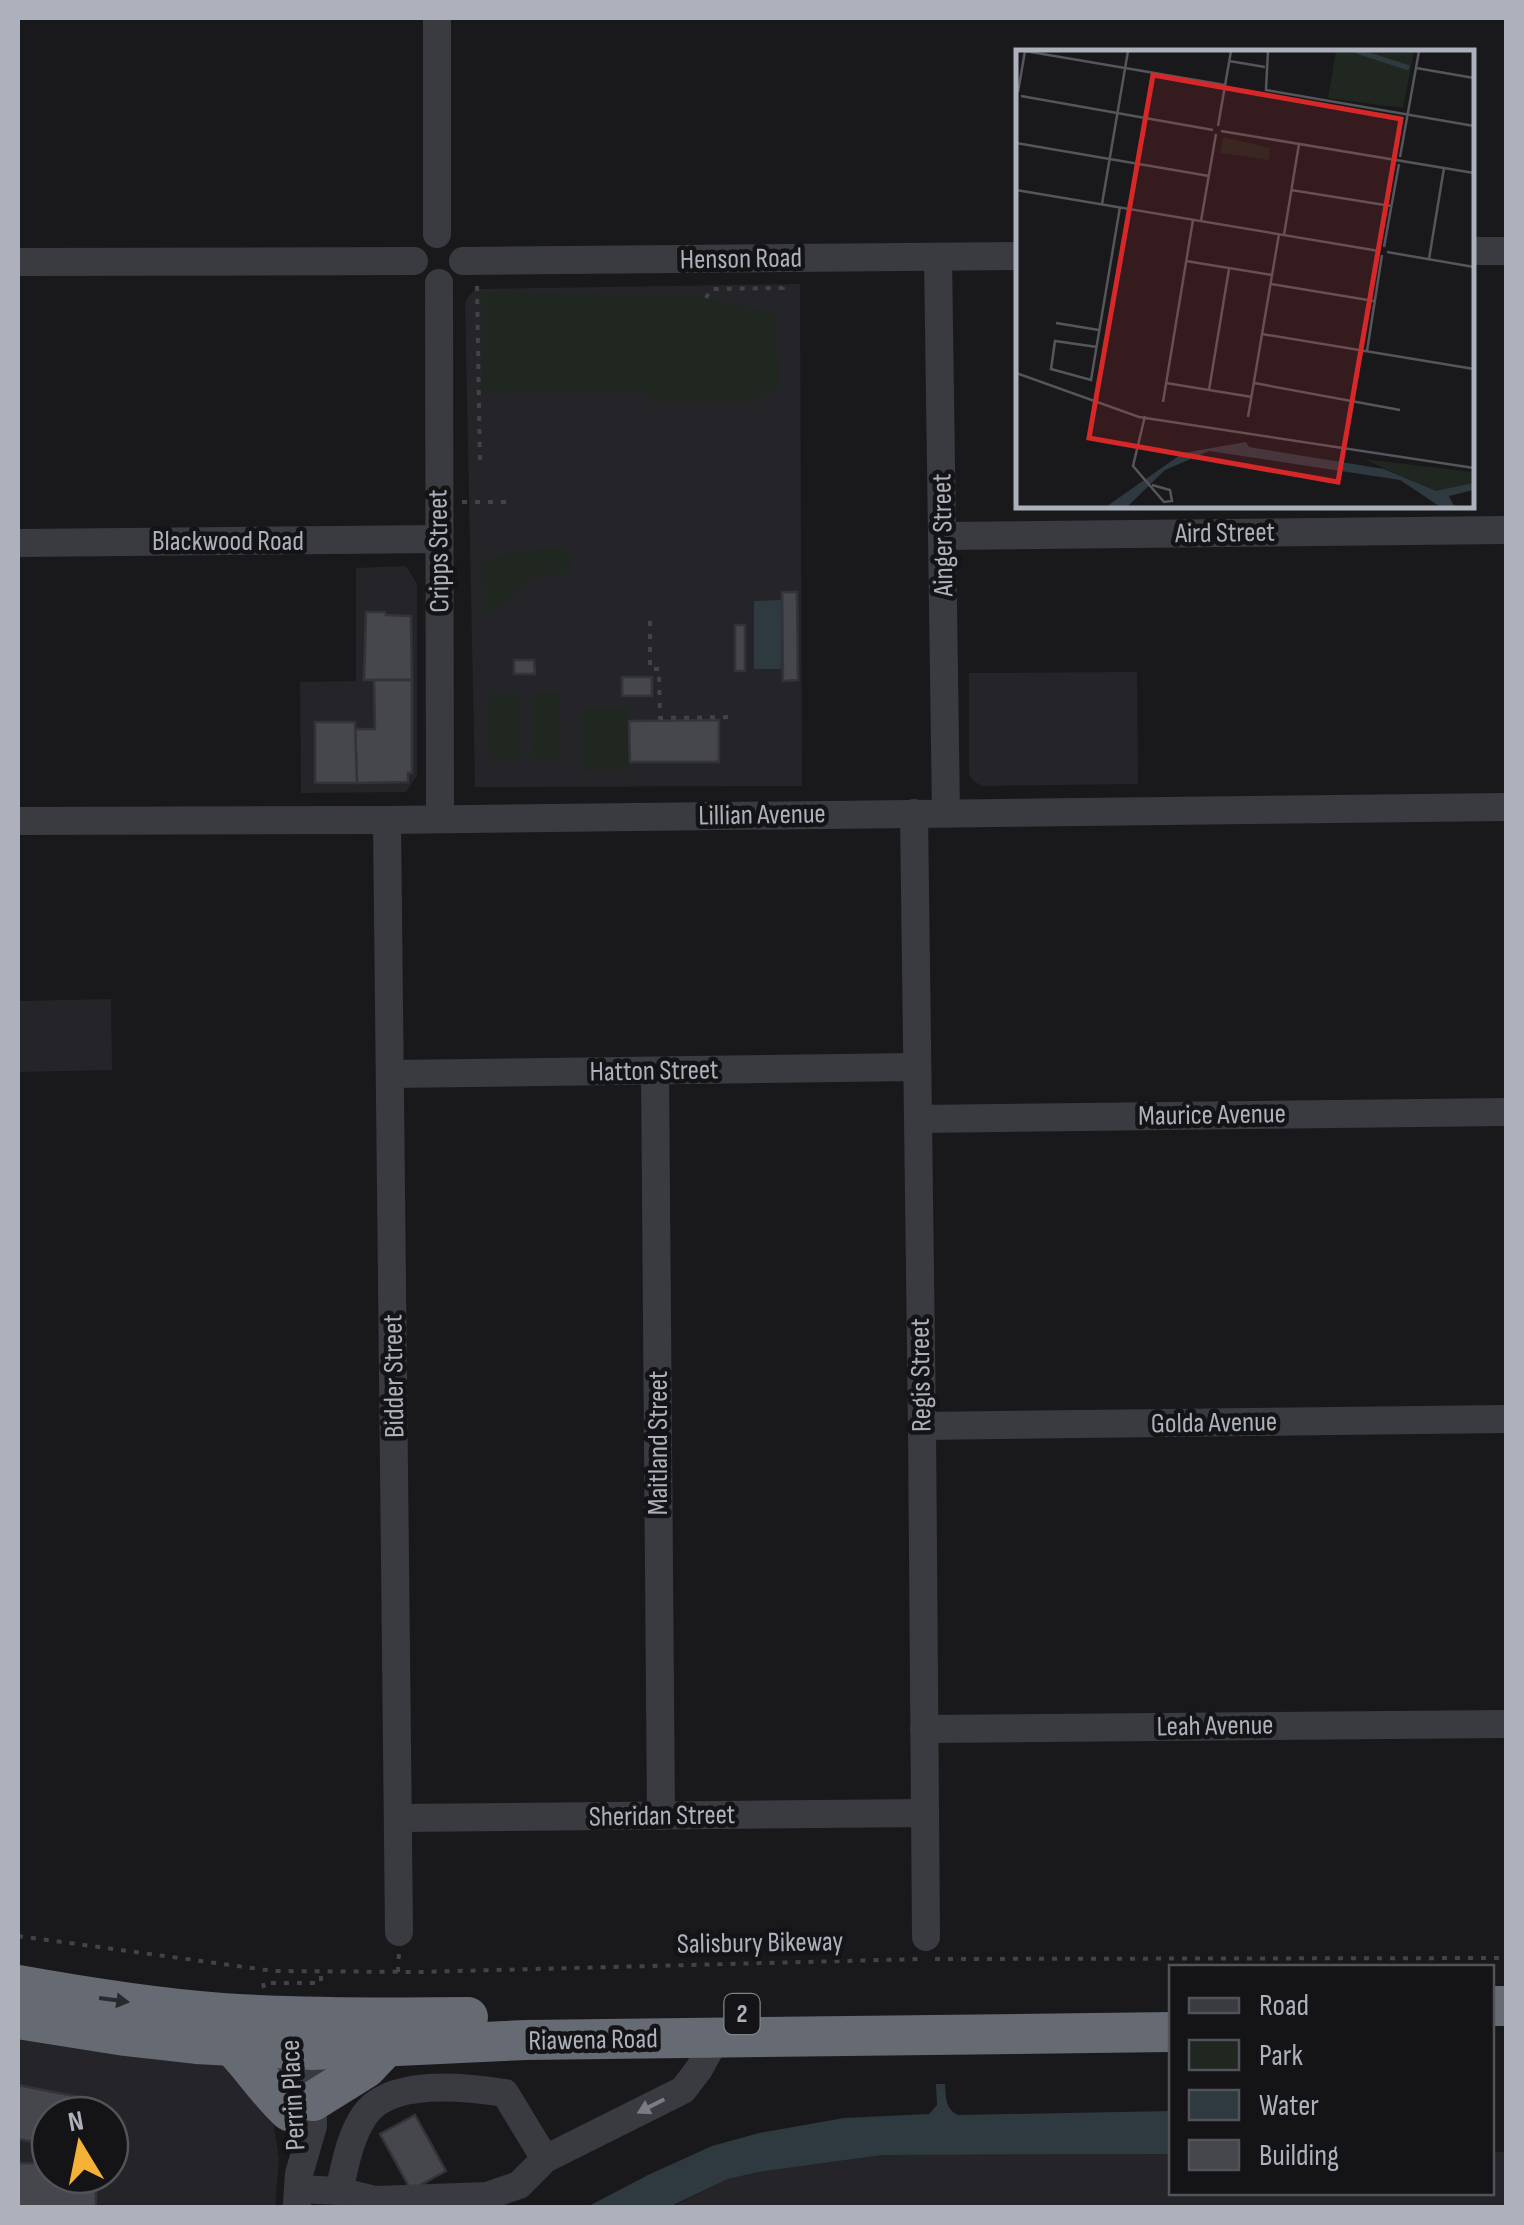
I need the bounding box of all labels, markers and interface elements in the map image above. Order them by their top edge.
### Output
inset map [1016,50,1474,508]
street label: Henson Road [680,241,802,277]
street label: Ainger Street [925,473,961,598]
street label: Cripps Street [421,489,457,613]
street label: Aird Street [1174,516,1275,550]
street label: Blackwood Road [152,525,304,558]
street label: Lillian Avenue [698,797,826,833]
street label: Hatton Street [589,1053,719,1089]
street label: Maurice Avenue [1138,1097,1286,1133]
street label: Bidder Street [376,1314,412,1438]
street label: Regis Street [904,1318,938,1432]
street label: Maitland Street [642,1371,675,1515]
street label: Golda Avenue [1151,1405,1277,1441]
street label: Leah Avenue [1156,1708,1274,1744]
street label: Sheridan Street [588,1798,736,1834]
street label: Salisbury Bikeway [676,1925,844,1961]
legend [1169,1965,1494,2195]
text: Road [1259,1988,1309,2024]
one-way arrow [98,1993,130,2009]
road number: 2 [724,1994,760,2034]
street label: Riawena Road [528,2022,658,2058]
text: Park [1259,2038,1303,2074]
street label: Perrin Place [274,2039,312,2151]
text: Water [1259,2088,1319,2124]
north arrow [30,2095,130,2195]
one-way arrow [636,2097,665,2114]
text: N [66,2104,86,2139]
text: Building [1259,2138,1339,2174]

